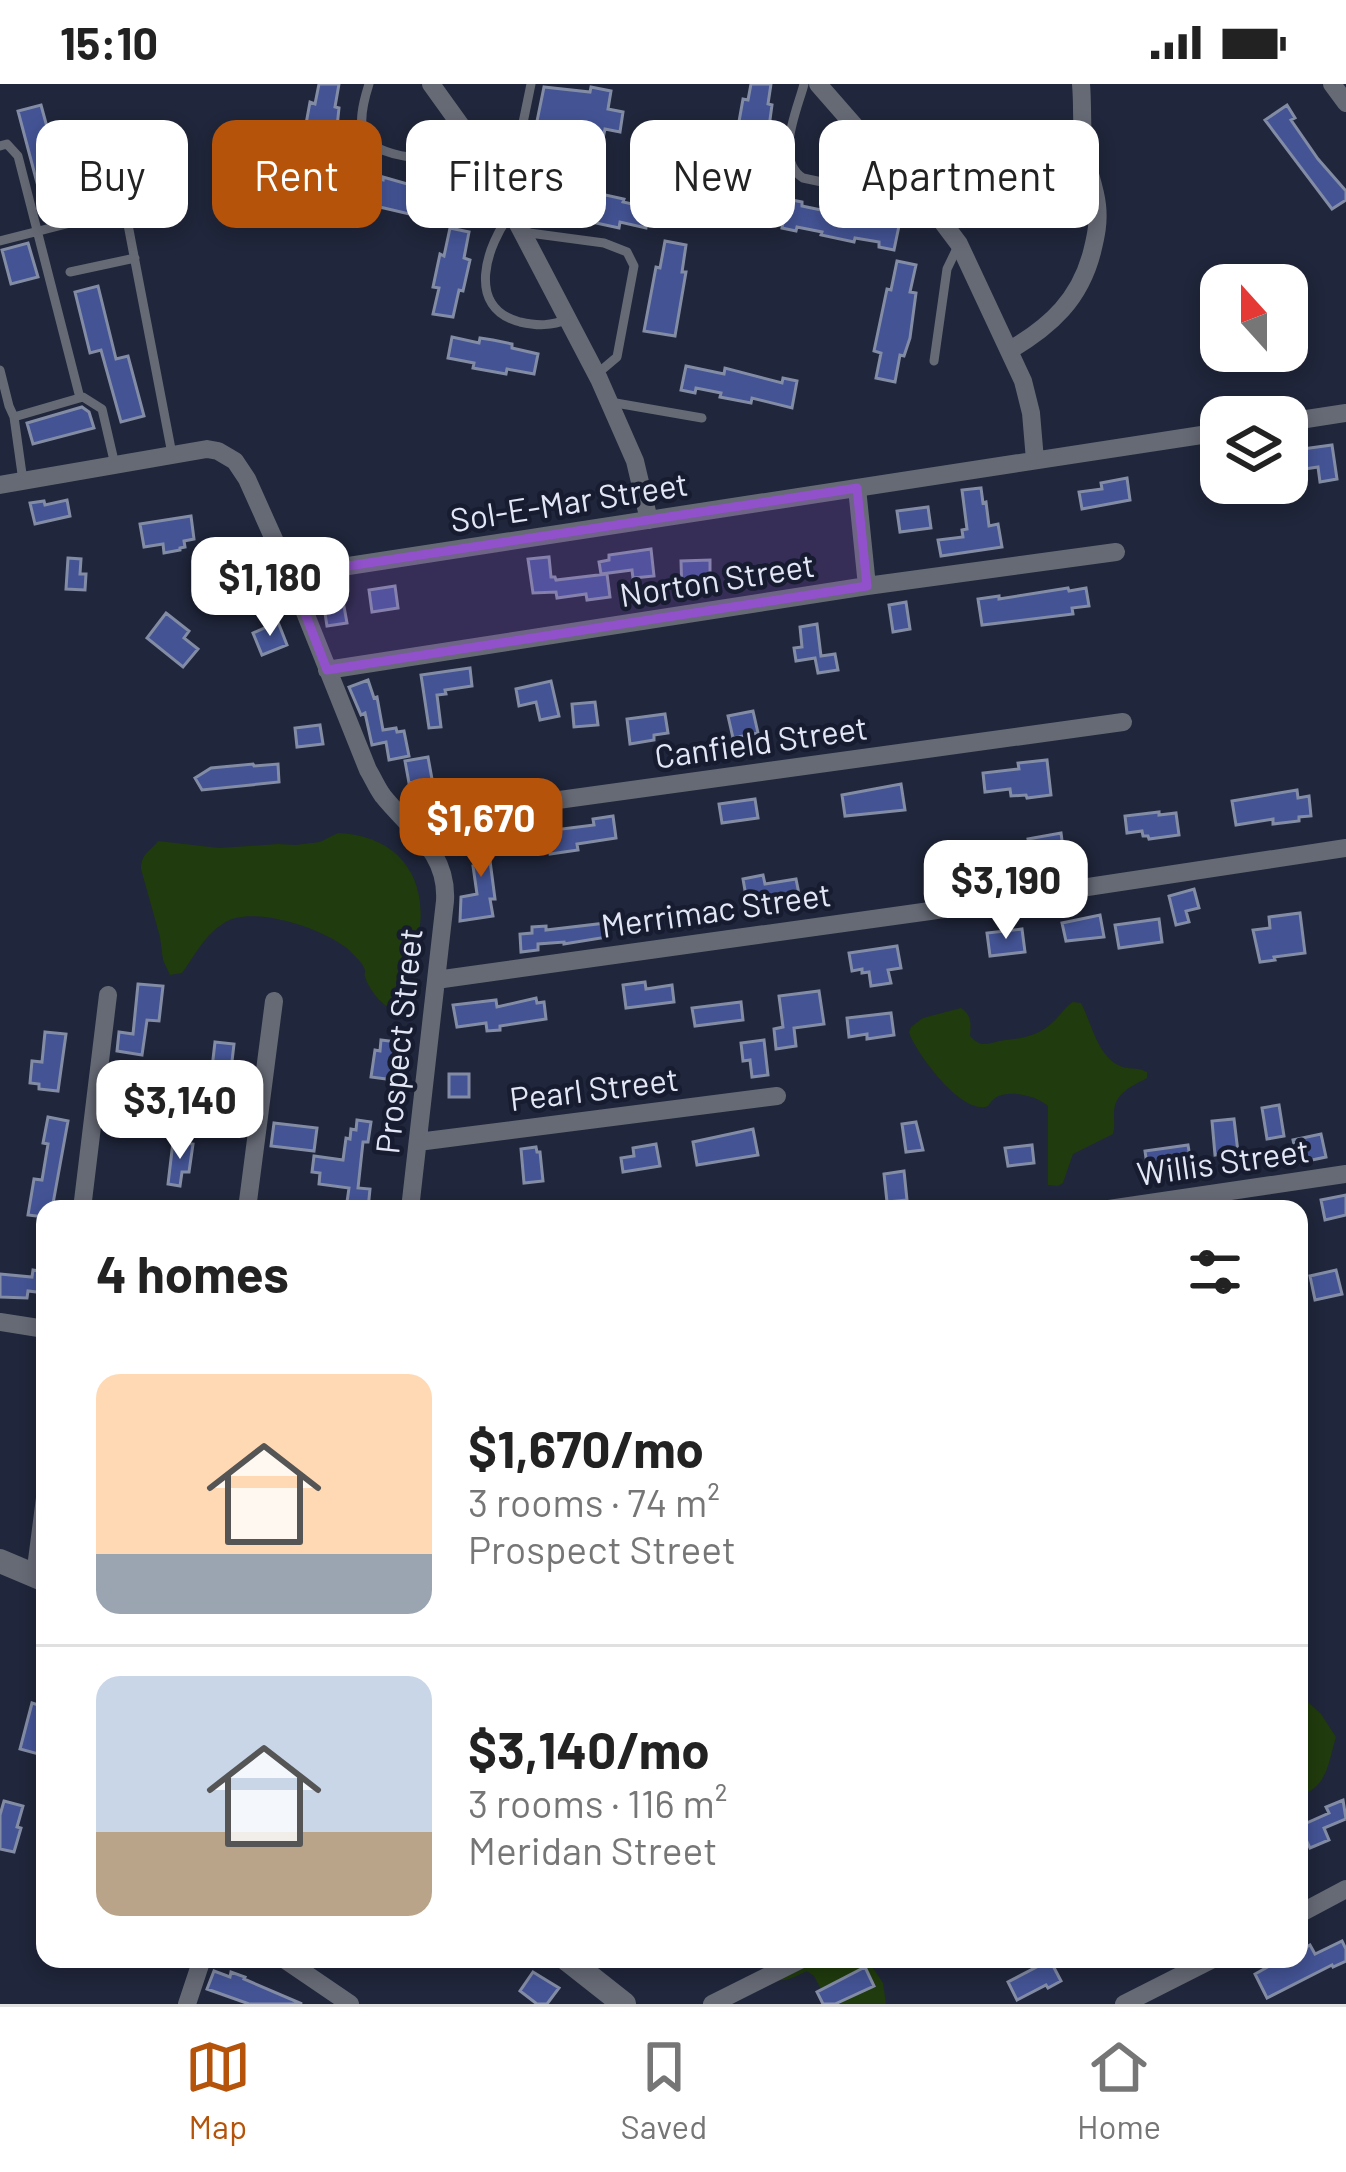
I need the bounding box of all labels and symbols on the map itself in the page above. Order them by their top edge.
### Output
north arrow [1200,264,1308,372]
street label: Sol-E-Mar Street [447,462,690,540]
pin: $1,180 [172,537,368,639]
street label: Norton Street [617,544,817,614]
street label: Canfield Street [652,706,870,776]
pin: $1,670 [383,778,579,880]
pin: $3,190 [908,840,1104,942]
street label: Merrimac Street [598,873,833,945]
street label: Prospect Street [366,926,430,1156]
street label: Pearl Street [507,1058,680,1118]
pin: $3,140 [82,1060,278,1162]
street label: Willis Street [1134,1129,1312,1193]

